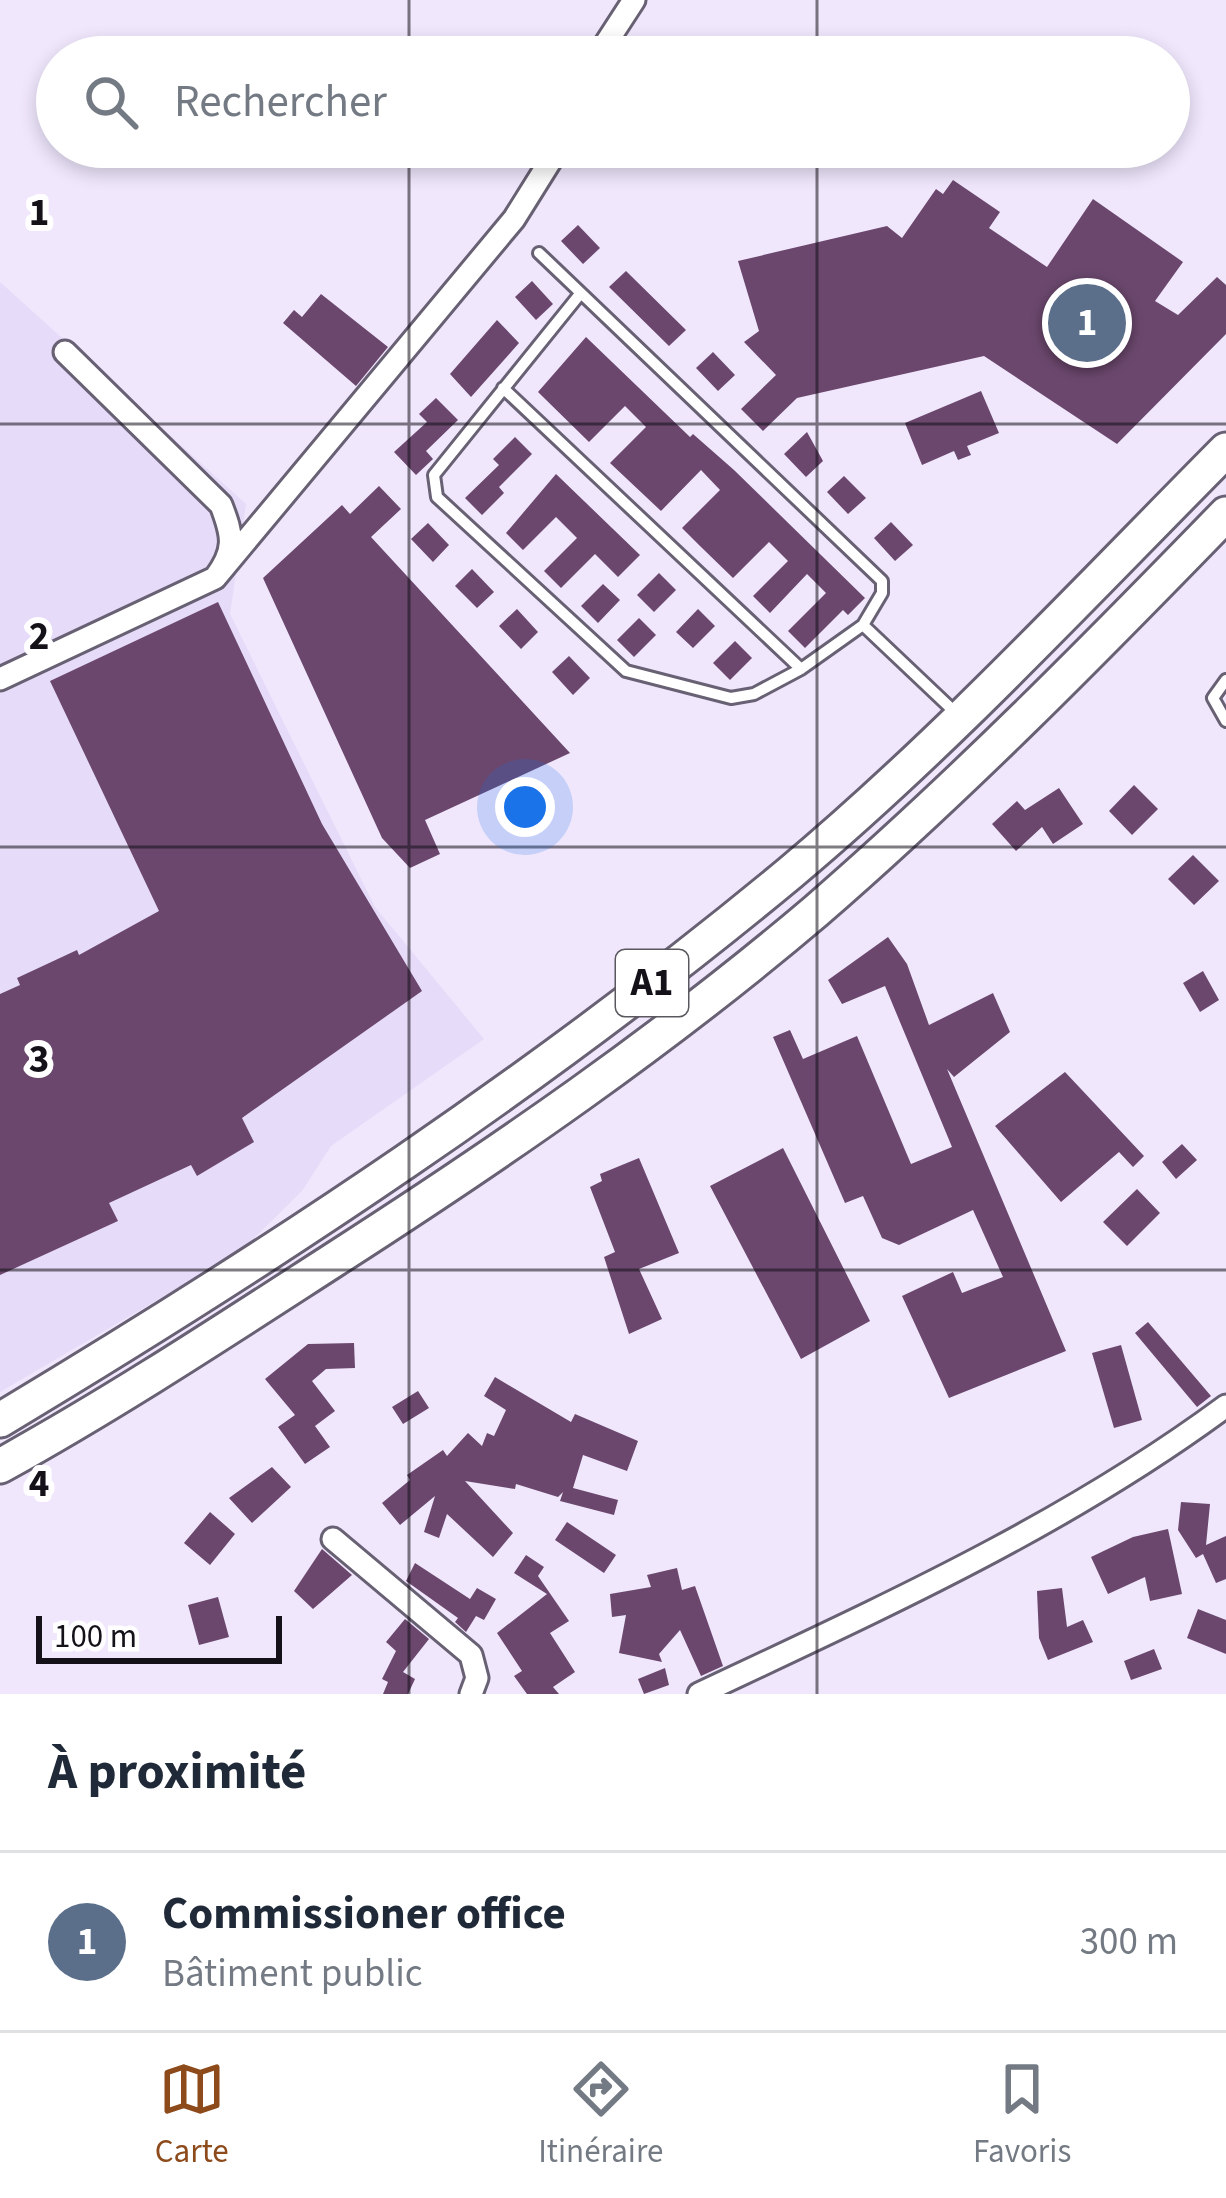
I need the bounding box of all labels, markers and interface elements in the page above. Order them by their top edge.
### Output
search box [36,36,1190,168]
icon: search [78,69,144,135]
text: Rechercher [174,70,387,134]
text: 1 [29,185,49,241]
pin: 1 [1048,278,1126,368]
text: 2 [29,609,49,665]
your location [495,777,555,837]
road number: A1 [616,950,688,1016]
text: 3 [29,1032,49,1088]
text: 4 [29,1456,49,1512]
scale bar [36,1610,282,1663]
text: 100 m [54,1613,137,1660]
text: À proximité [48,1736,306,1808]
text: Commissioner office [162,1882,566,1946]
text: 1 [77,1914,97,1970]
text: 300 m [1080,1914,1178,1970]
text: Bâtiment public [162,1946,423,2002]
tab: Carte [155,2056,229,2175]
tab: Itinéraire [538,2056,663,2175]
tab: Favoris [973,2056,1071,2175]

